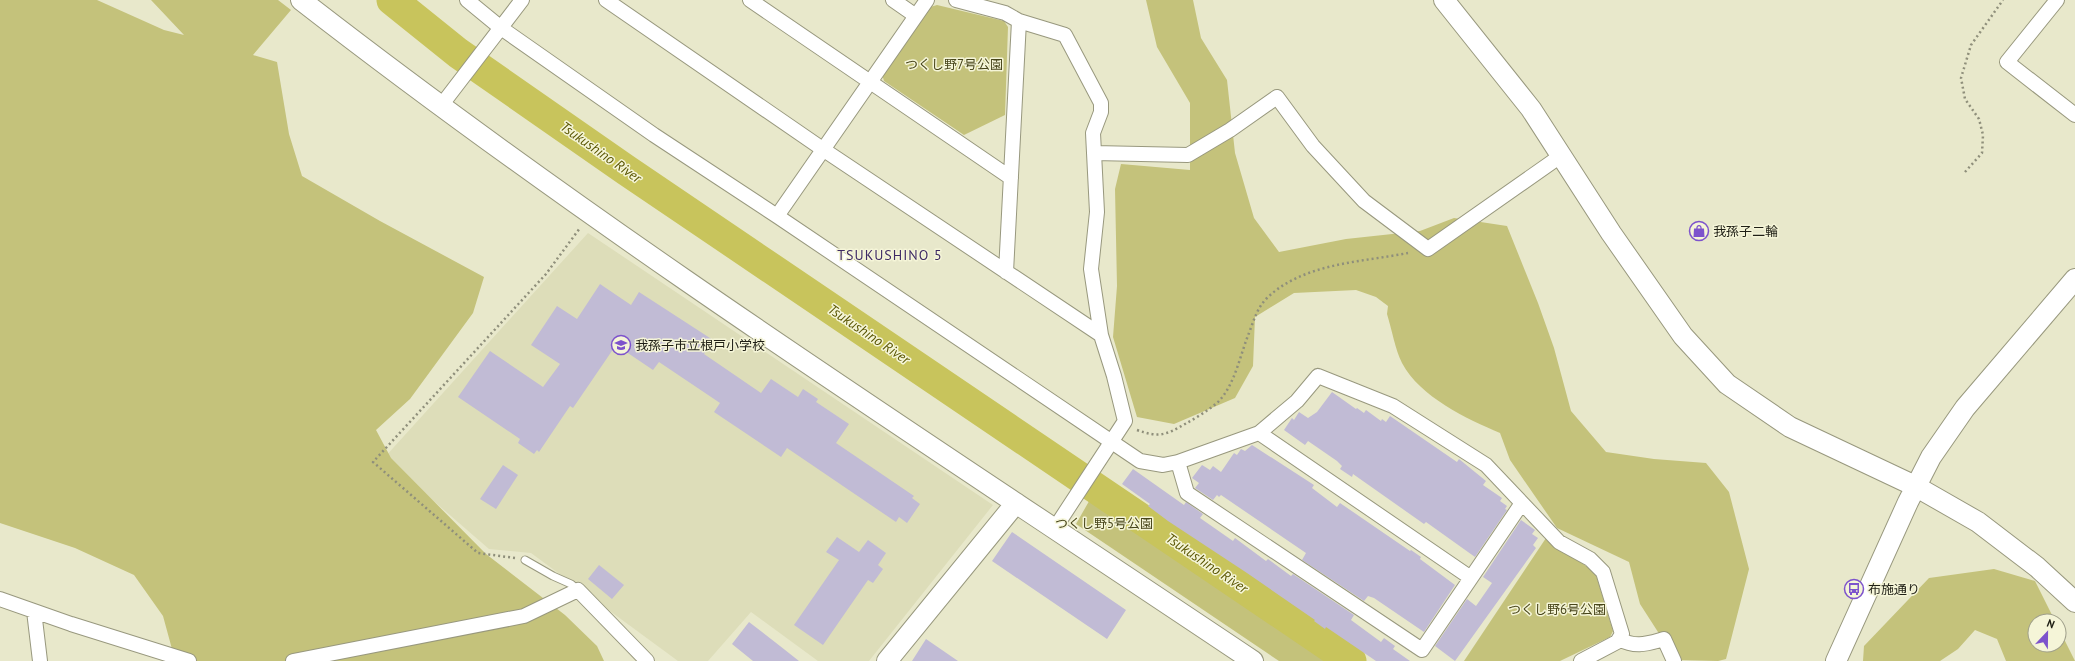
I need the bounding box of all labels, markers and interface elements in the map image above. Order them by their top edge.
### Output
park label: つくし野7号公園 [905,56,1003,73]
water label: Tsukushino River [557,117,646,187]
shop icon: 我孫子二輪 [1688,220,1710,242]
place label: 我孫子二輪 [1713,223,1778,240]
district label: TSUKUSHINO 5 [837,246,943,264]
water label: Tsukushino River [825,300,915,369]
school or university icon: 我孫子市立根戸小学校 [610,334,632,356]
place label: 我孫子市立根戸小学校 [635,337,765,354]
park label: つくし野5号公園 [1055,515,1153,532]
water label: Tsukushino River [1163,529,1253,598]
bus stop icon: 布施通り [1843,578,1865,600]
place label: 布施通り [1868,581,1920,598]
park label: つくし野6号公園 [1508,601,1606,618]
north arrow [2027,613,2067,653]
text: N [2045,616,2057,632]

